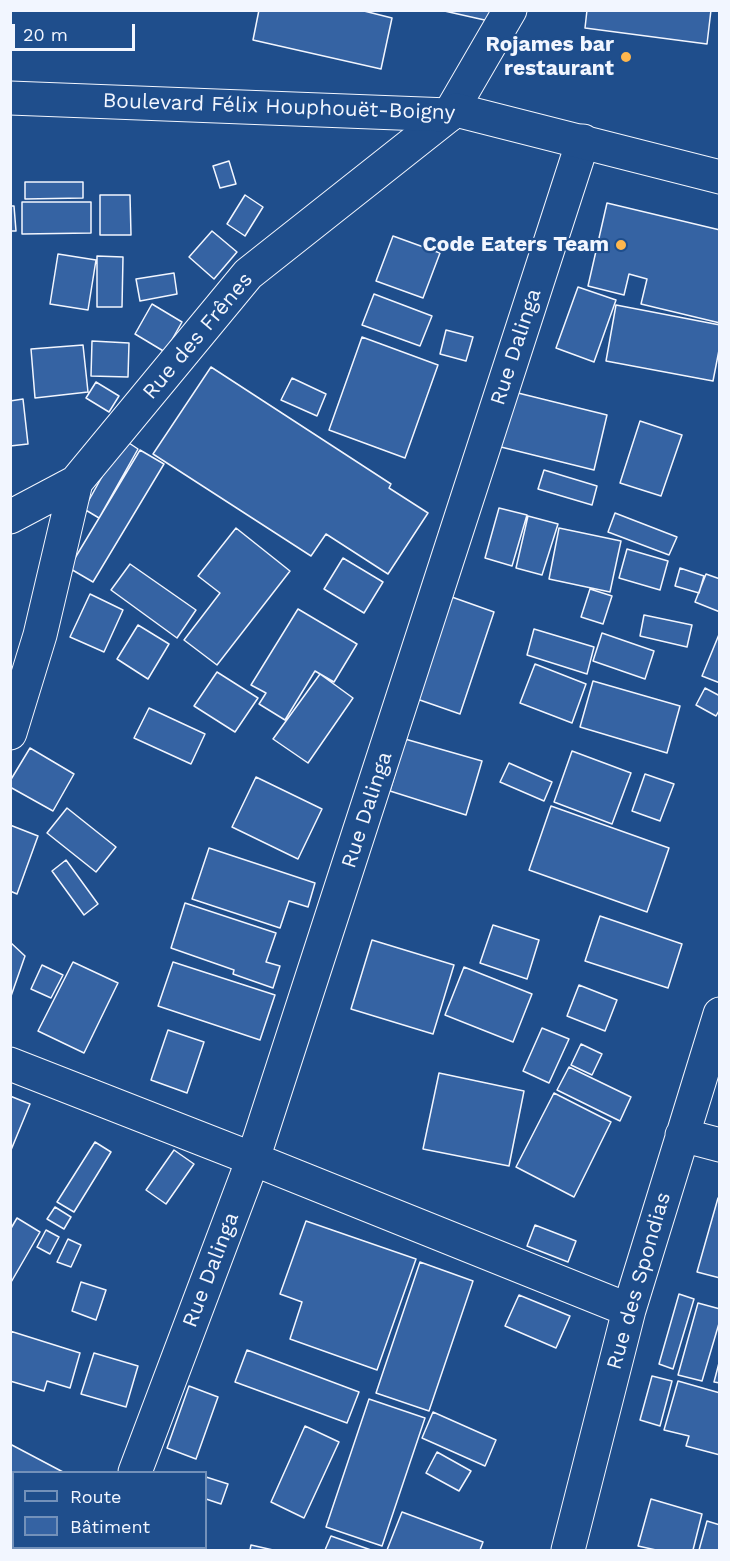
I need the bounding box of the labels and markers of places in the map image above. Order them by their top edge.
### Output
place label: Rojames bar restaurant [485,32,614,82]
marker: Rojames bar restaurant [619,50,633,64]
place label: Code Eaters Team [423,232,609,258]
marker: Code Eaters Team [614,238,628,252]

